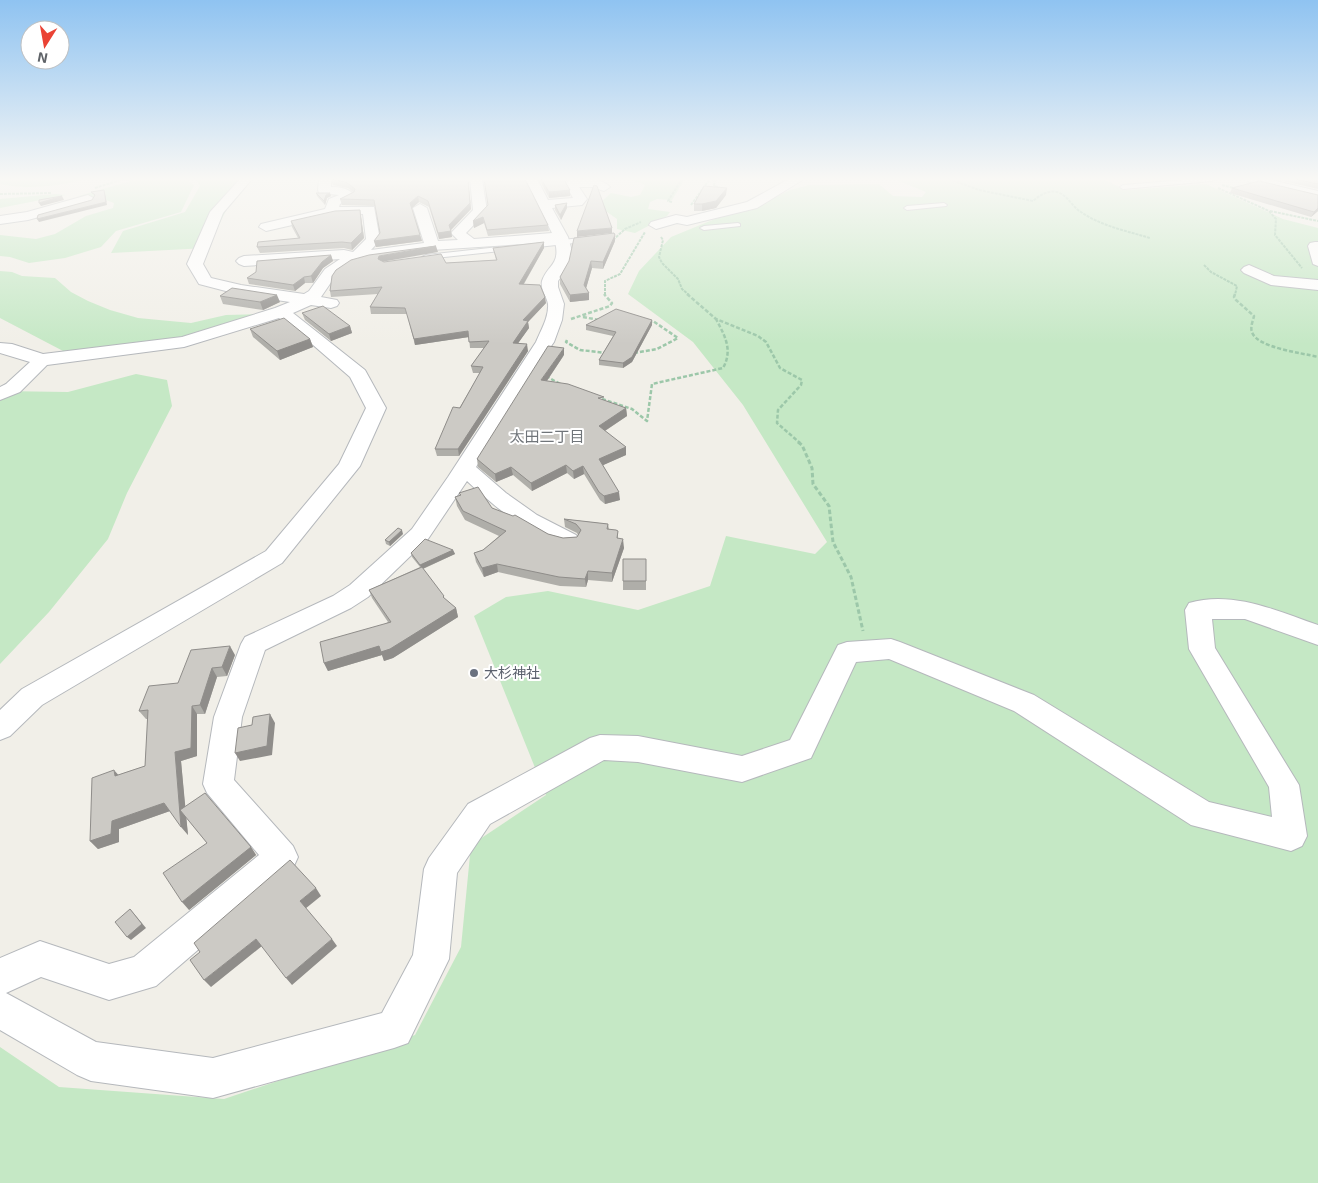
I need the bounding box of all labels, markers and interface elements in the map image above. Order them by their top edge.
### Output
north arrow [20,20,70,70]
text: N [36,49,49,68]
district label: 太田二丁目 [509,427,585,445]
place label: 大杉神社 [484,664,540,681]
marker: 大杉神社 [468,667,480,679]

